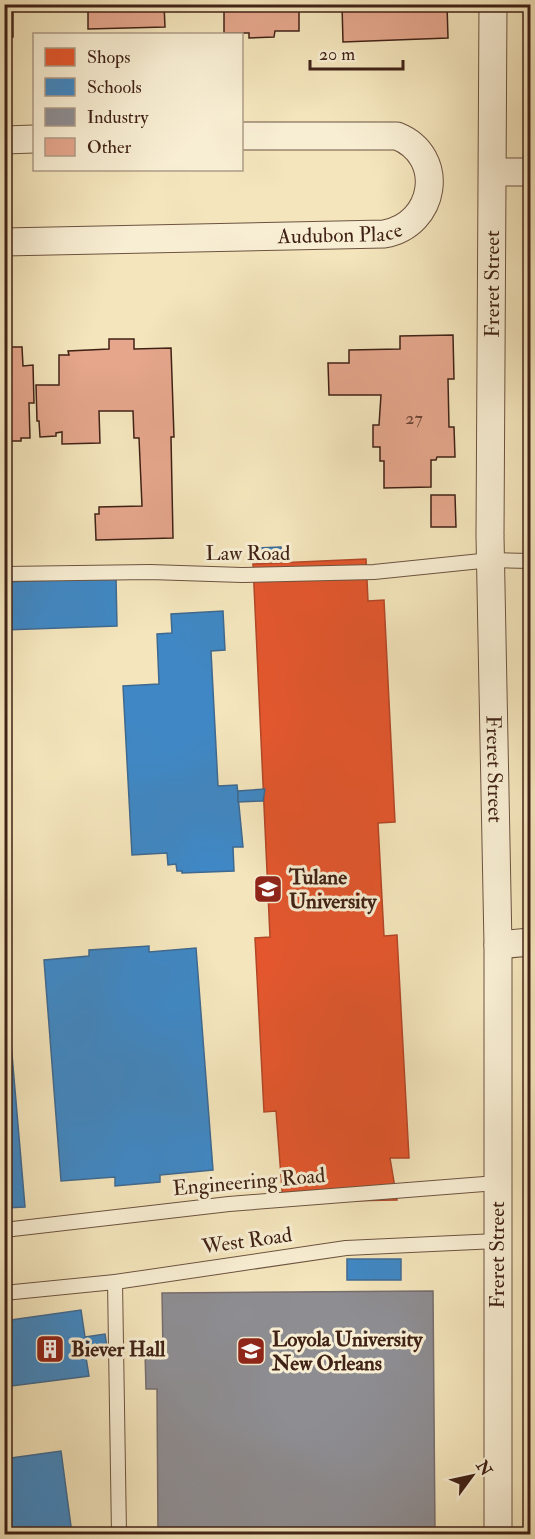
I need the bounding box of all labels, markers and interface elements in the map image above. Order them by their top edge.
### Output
legend [33,33,243,171]
scale bar [310,33,403,71]
text: 20 m [319,43,355,66]
text: Shops [87,46,130,69]
text: Schools [87,76,142,99]
text: Industry [87,106,149,129]
text: Other [87,136,131,159]
street label: Audubon Place [276,216,407,250]
street label: Freret Street [479,230,506,338]
house number: 27 [405,407,423,430]
street label: Law Road [206,540,291,567]
street label: Freret Street [480,715,509,823]
place label: Tulane University [288,864,377,915]
school or university icon: Tulane University [252,873,284,905]
street label: Engineering Road [172,1162,327,1202]
street label: Freret Street [484,1201,511,1309]
street label: West Road [199,1221,294,1261]
place label: Loyola University New Orleans [271,1326,423,1377]
building icon: Biever Hall [34,1333,66,1365]
school or university icon: Loyola University New Orleans [235,1335,267,1367]
place label: Biever Hall [71,1336,166,1363]
north arrow [442,1446,502,1506]
text: N [471,1456,496,1480]

